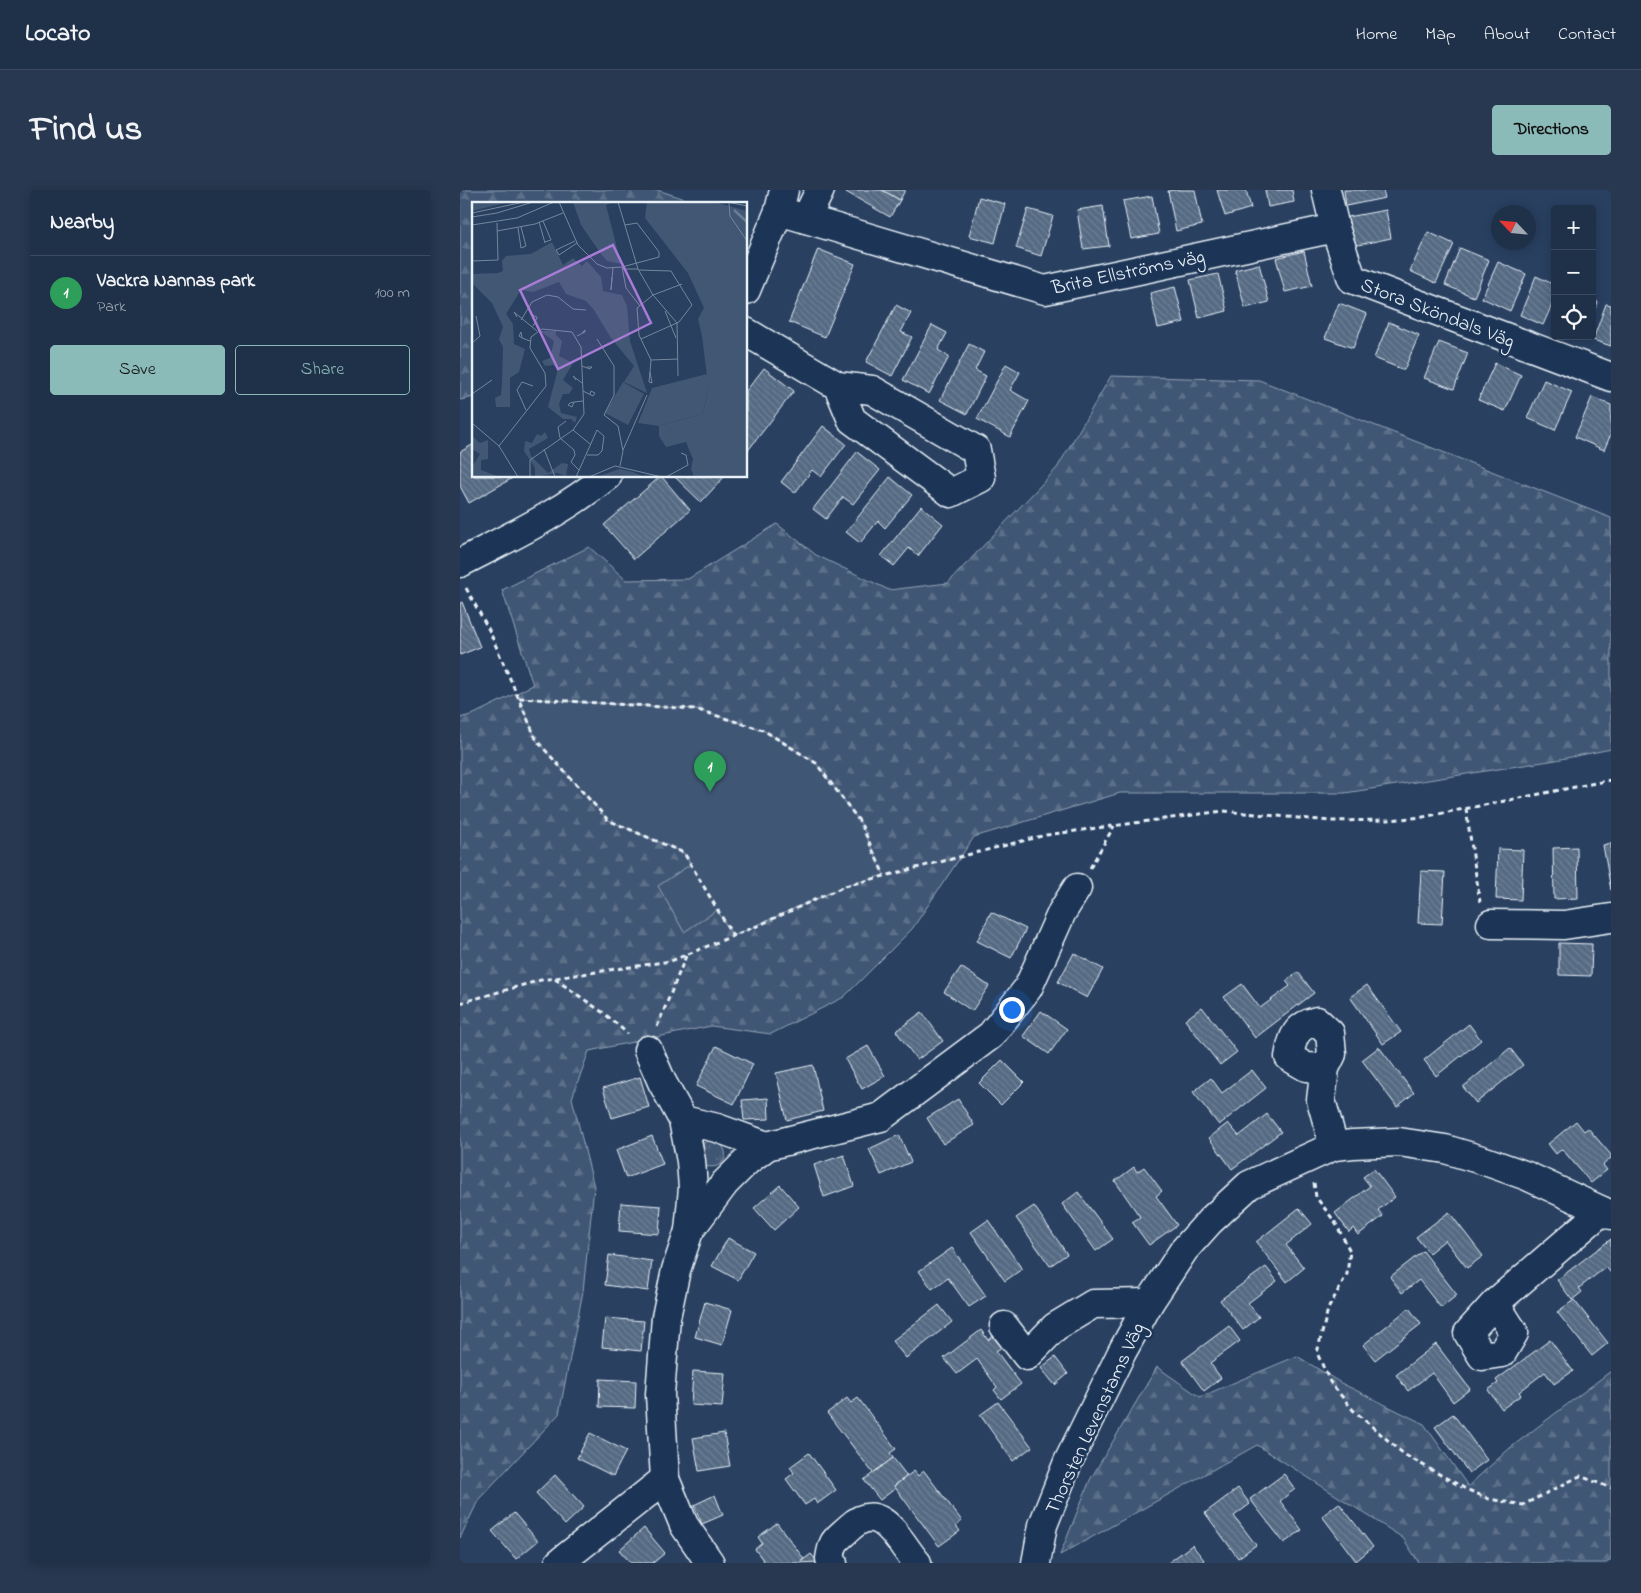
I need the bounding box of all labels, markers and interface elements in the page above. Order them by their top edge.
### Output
text: Locato [25,17,91,52]
text: Home [1356,22,1397,48]
text: Map [1425,22,1456,48]
text: About [1484,22,1530,48]
text: Contact [1558,22,1616,48]
text: Find us [30,105,142,156]
button: Directions [1492,105,1611,155]
inset map [472,202,748,478]
north arrow [1491,205,1536,250]
map controls [1551,205,1596,340]
button: + [1551,205,1596,250]
text: Nearby [50,208,114,238]
street label: Brita Ellströms väg [1048,243,1208,305]
button: − [1551,250,1596,295]
text: Vackra Nannas park [97,268,255,295]
street label: Stora Sköndals Väg [1355,272,1518,358]
text: 1 [63,281,69,305]
text: 100 m [375,281,410,305]
text: Park [97,295,126,319]
button: locate [1551,295,1596,340]
button: Save [50,345,225,395]
button: Share [235,345,410,395]
pin: 1 [694,751,726,792]
your location [999,997,1025,1023]
street label: Thorsten Levenstams Väg [1039,1318,1154,1520]

